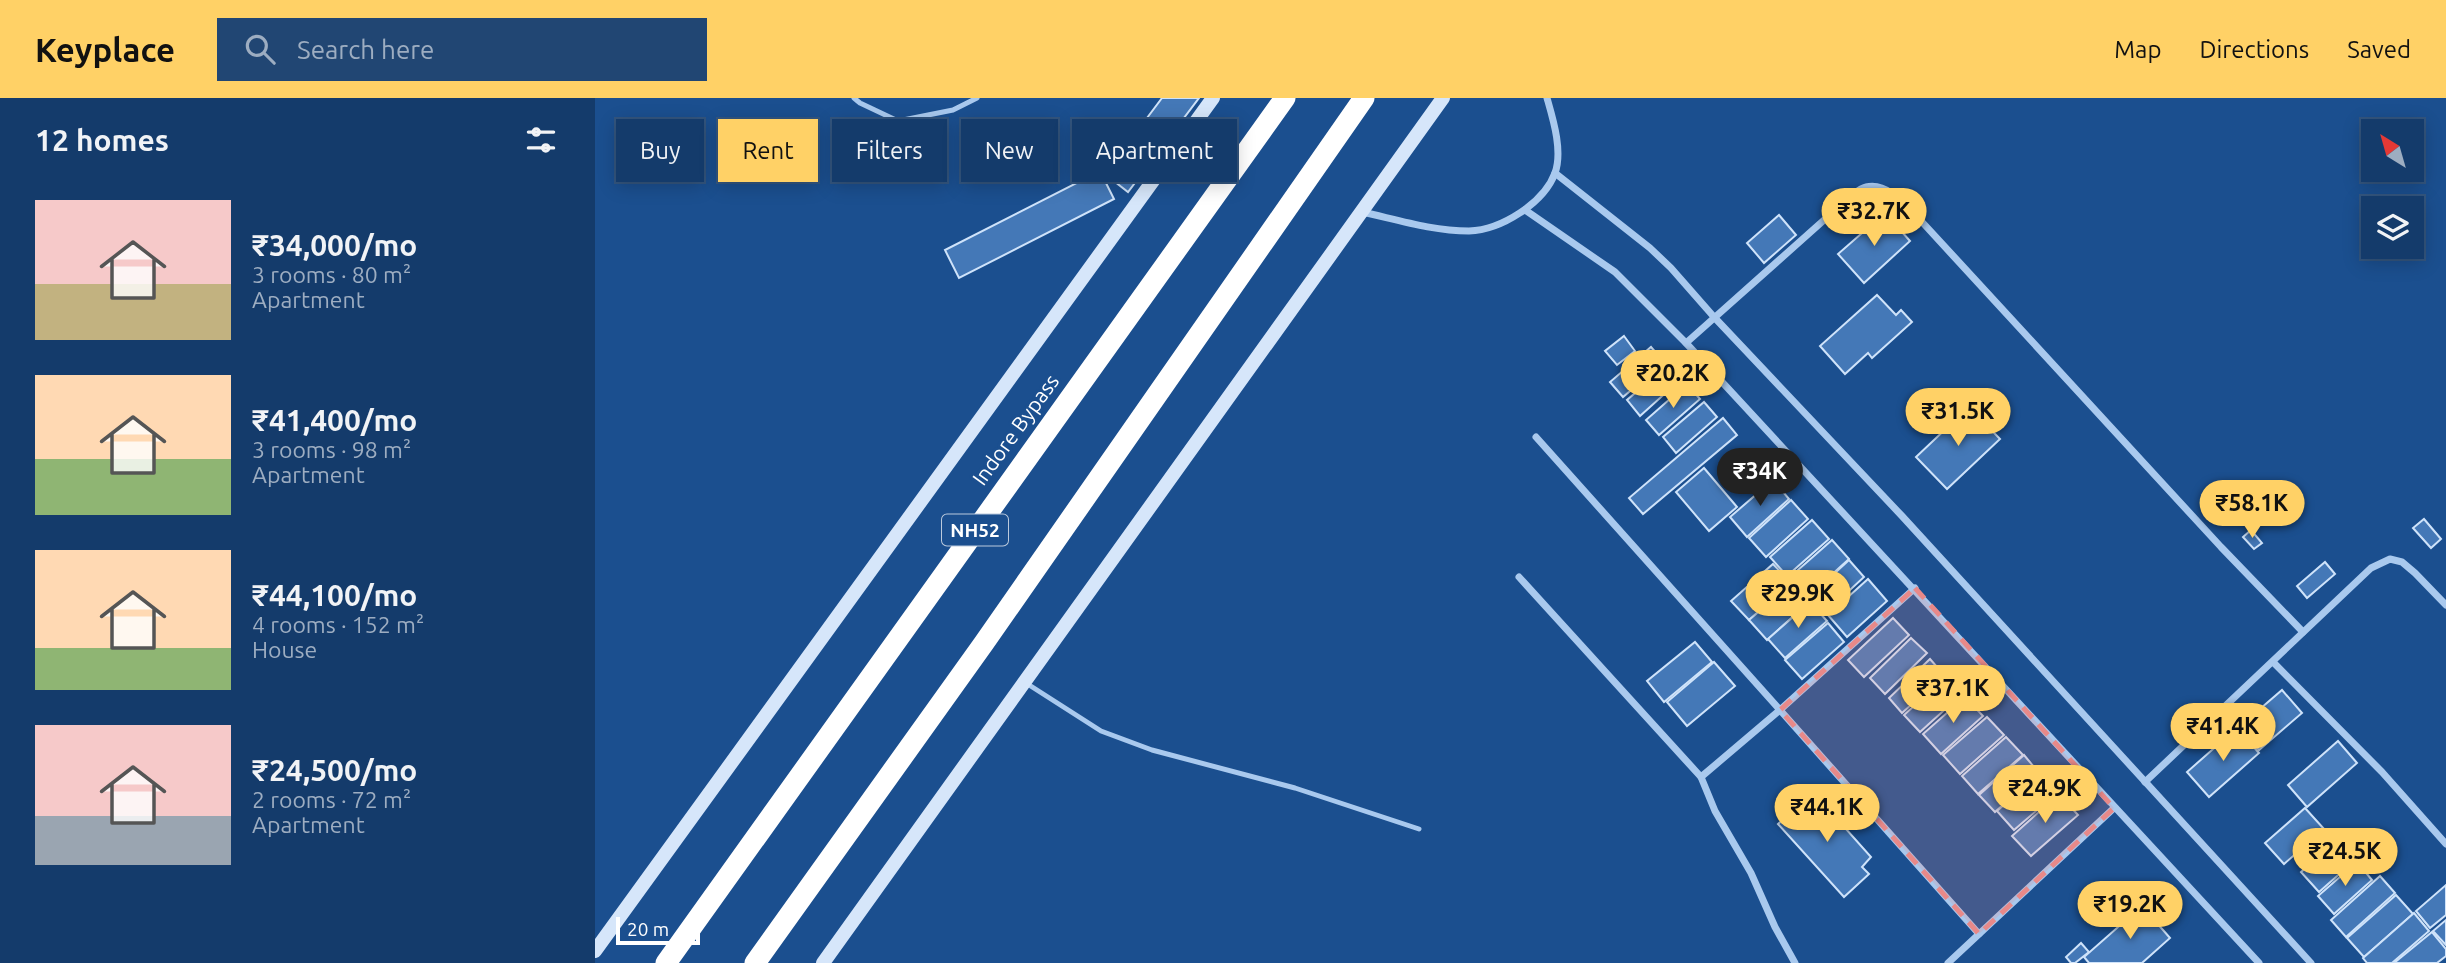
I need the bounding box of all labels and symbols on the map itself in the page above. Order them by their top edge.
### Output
north arrow [2361,119,2424,182]
pin: ₹32.7K [1817,188,1931,248]
pin: ₹20.2K [1616,350,1730,410]
street label: Indore Bypass [967,369,1063,489]
pin: ₹31.5K [1901,388,2015,448]
pin: ₹34K [1719,448,1801,508]
pin: ₹58.1K [2195,480,2309,540]
road number: NH52 [942,514,1008,546]
pin: ₹29.9K [1741,570,1855,630]
pin: ₹37.1K [1896,666,2010,725]
pin: ₹41.4K [2166,704,2280,763]
pin: ₹24.9K [1988,766,2102,825]
pin: ₹44.1K [1770,784,1884,844]
pin: ₹24.5K [2288,828,2402,888]
pin: ₹19.2K [2073,882,2187,941]
scale bar [616,914,700,946]

